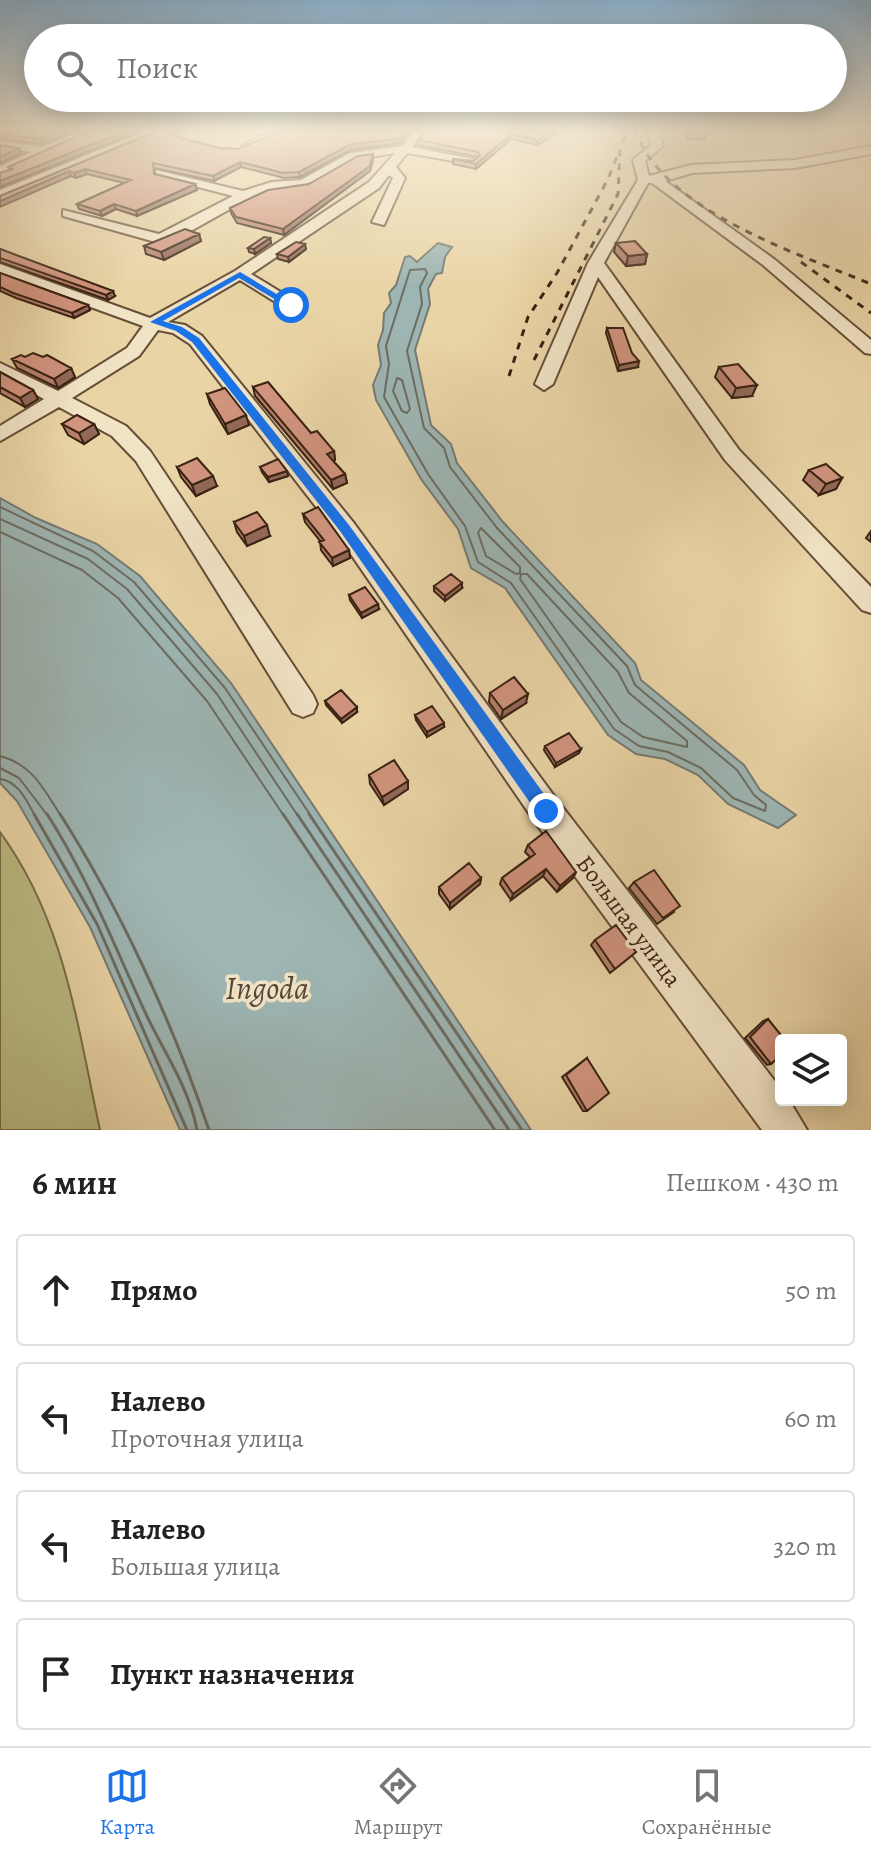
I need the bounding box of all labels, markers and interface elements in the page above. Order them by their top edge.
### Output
search box [24,24,847,112]
icon: search [52,46,96,90]
text: Поиск [116,48,198,88]
route start [273,287,309,323]
route end [528,793,564,829]
street label: Большая улица [569,849,689,993]
water label: Ingoda [225,966,309,1010]
map controls [775,1034,847,1106]
button: layers [775,1034,847,1106]
text: 6 мин [32,1159,117,1206]
text: Пешком · 430 m [666,1165,839,1200]
icon: ahead [34,1268,78,1312]
text: Прямо [110,1270,197,1310]
text: 50 m [785,1273,837,1308]
text: Налево [110,1381,205,1421]
icon: left [34,1396,78,1440]
text: 60 m [784,1401,837,1436]
text: Проточная улица [110,1421,304,1456]
text: Налево [110,1509,205,1549]
icon: left [34,1524,78,1568]
text: 320 m [773,1529,837,1564]
text: Большая улица [110,1549,280,1584]
icon: arrive [34,1652,78,1696]
text: Пункт назначения [110,1654,355,1694]
tab: Карта [99,1764,155,1842]
tab: Маршрут [354,1764,443,1842]
tab: Сохранённые [642,1764,772,1842]

